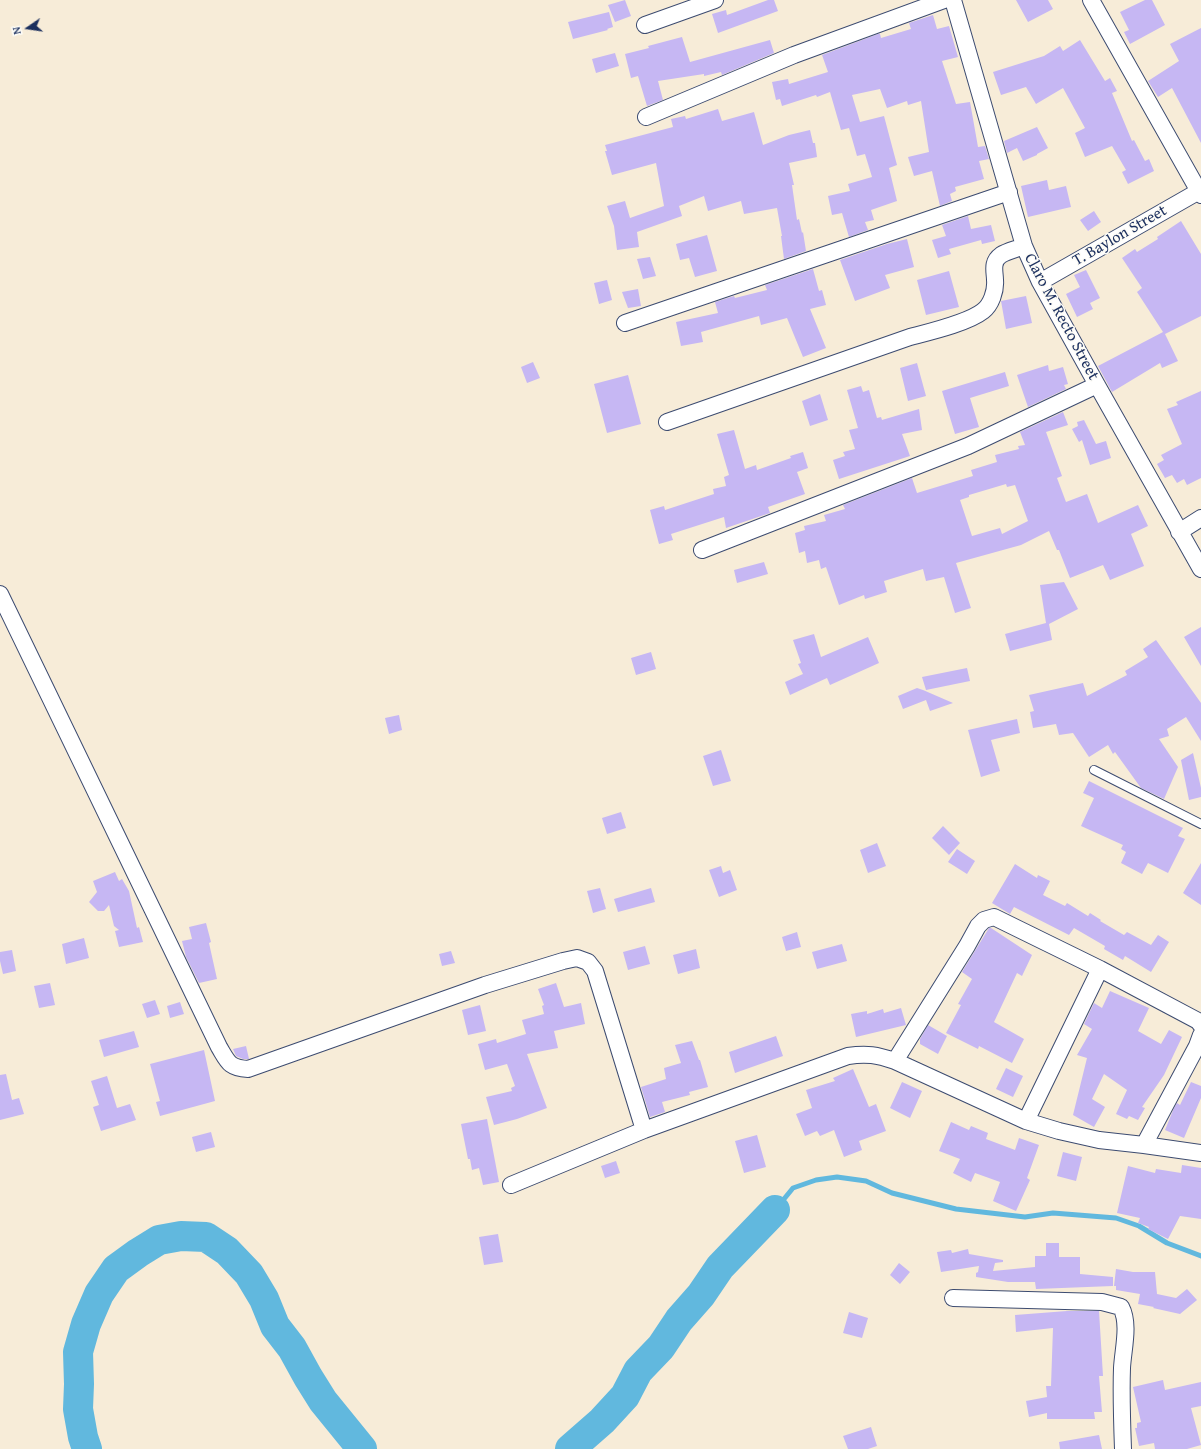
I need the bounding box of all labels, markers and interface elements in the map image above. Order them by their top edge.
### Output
north arrow [8,8,48,48]
text: N [8,25,25,36]
street label: T. Baylon Street [1069,201,1171,271]
street label: Claro M. Recto Street [1019,250,1103,384]

